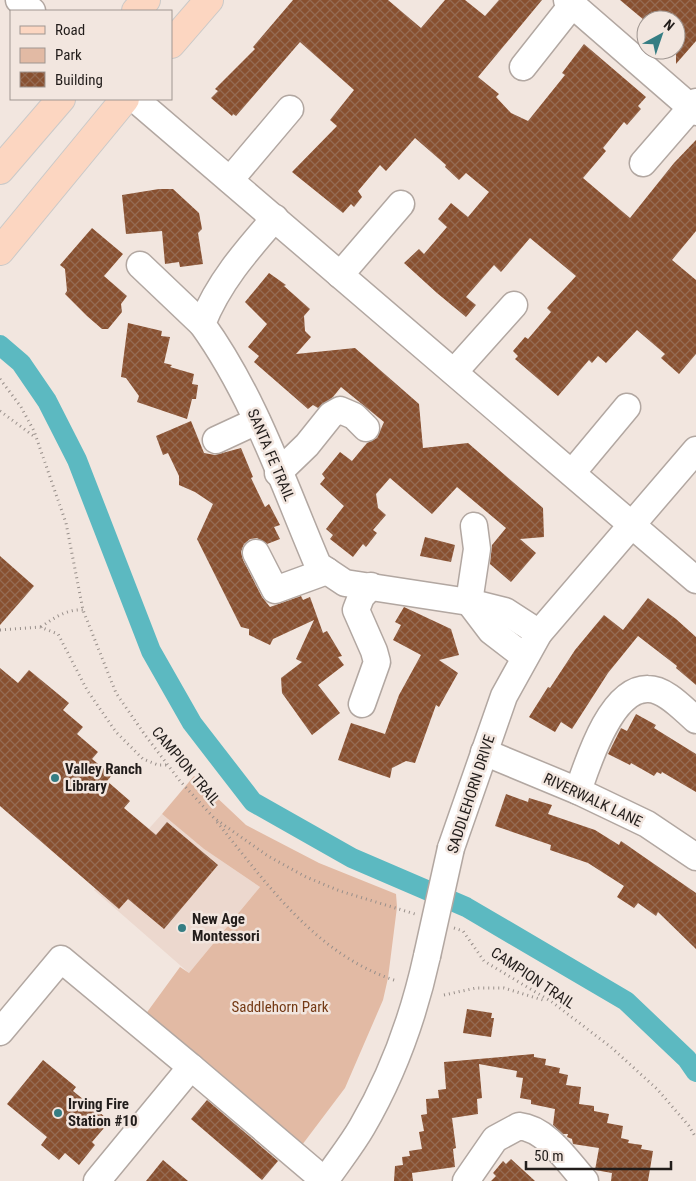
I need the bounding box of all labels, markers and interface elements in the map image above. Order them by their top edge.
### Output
legend [10,10,172,100]
north arrow [636,10,686,60]
text: N [661,16,678,34]
text: Road [55,21,85,39]
text: Park [55,46,82,64]
text: Building [55,71,103,89]
street label: SANTA FE TRAIL [244,406,298,504]
street label: CAMPION TRAIL [148,723,224,809]
street label: SADDLEHORN DRIVE [443,733,499,855]
place label: Valley Ranch Library [65,760,142,795]
street label: RIVERWALK LANE [541,769,645,831]
marker: Valley Ranch Library [49,772,61,784]
place label: New Age Montessori [192,910,260,945]
marker: New Age Montessori [176,922,188,934]
street label: CAMPION TRAIL [488,943,578,1013]
park label: Saddlehorn Park [231,998,329,1016]
place label: Irving Fire Station #10 [68,1095,138,1130]
marker: Irving Fire Station #10 [52,1107,64,1119]
scale bar [526,1138,671,1170]
text: 50 m [534,1147,564,1165]

